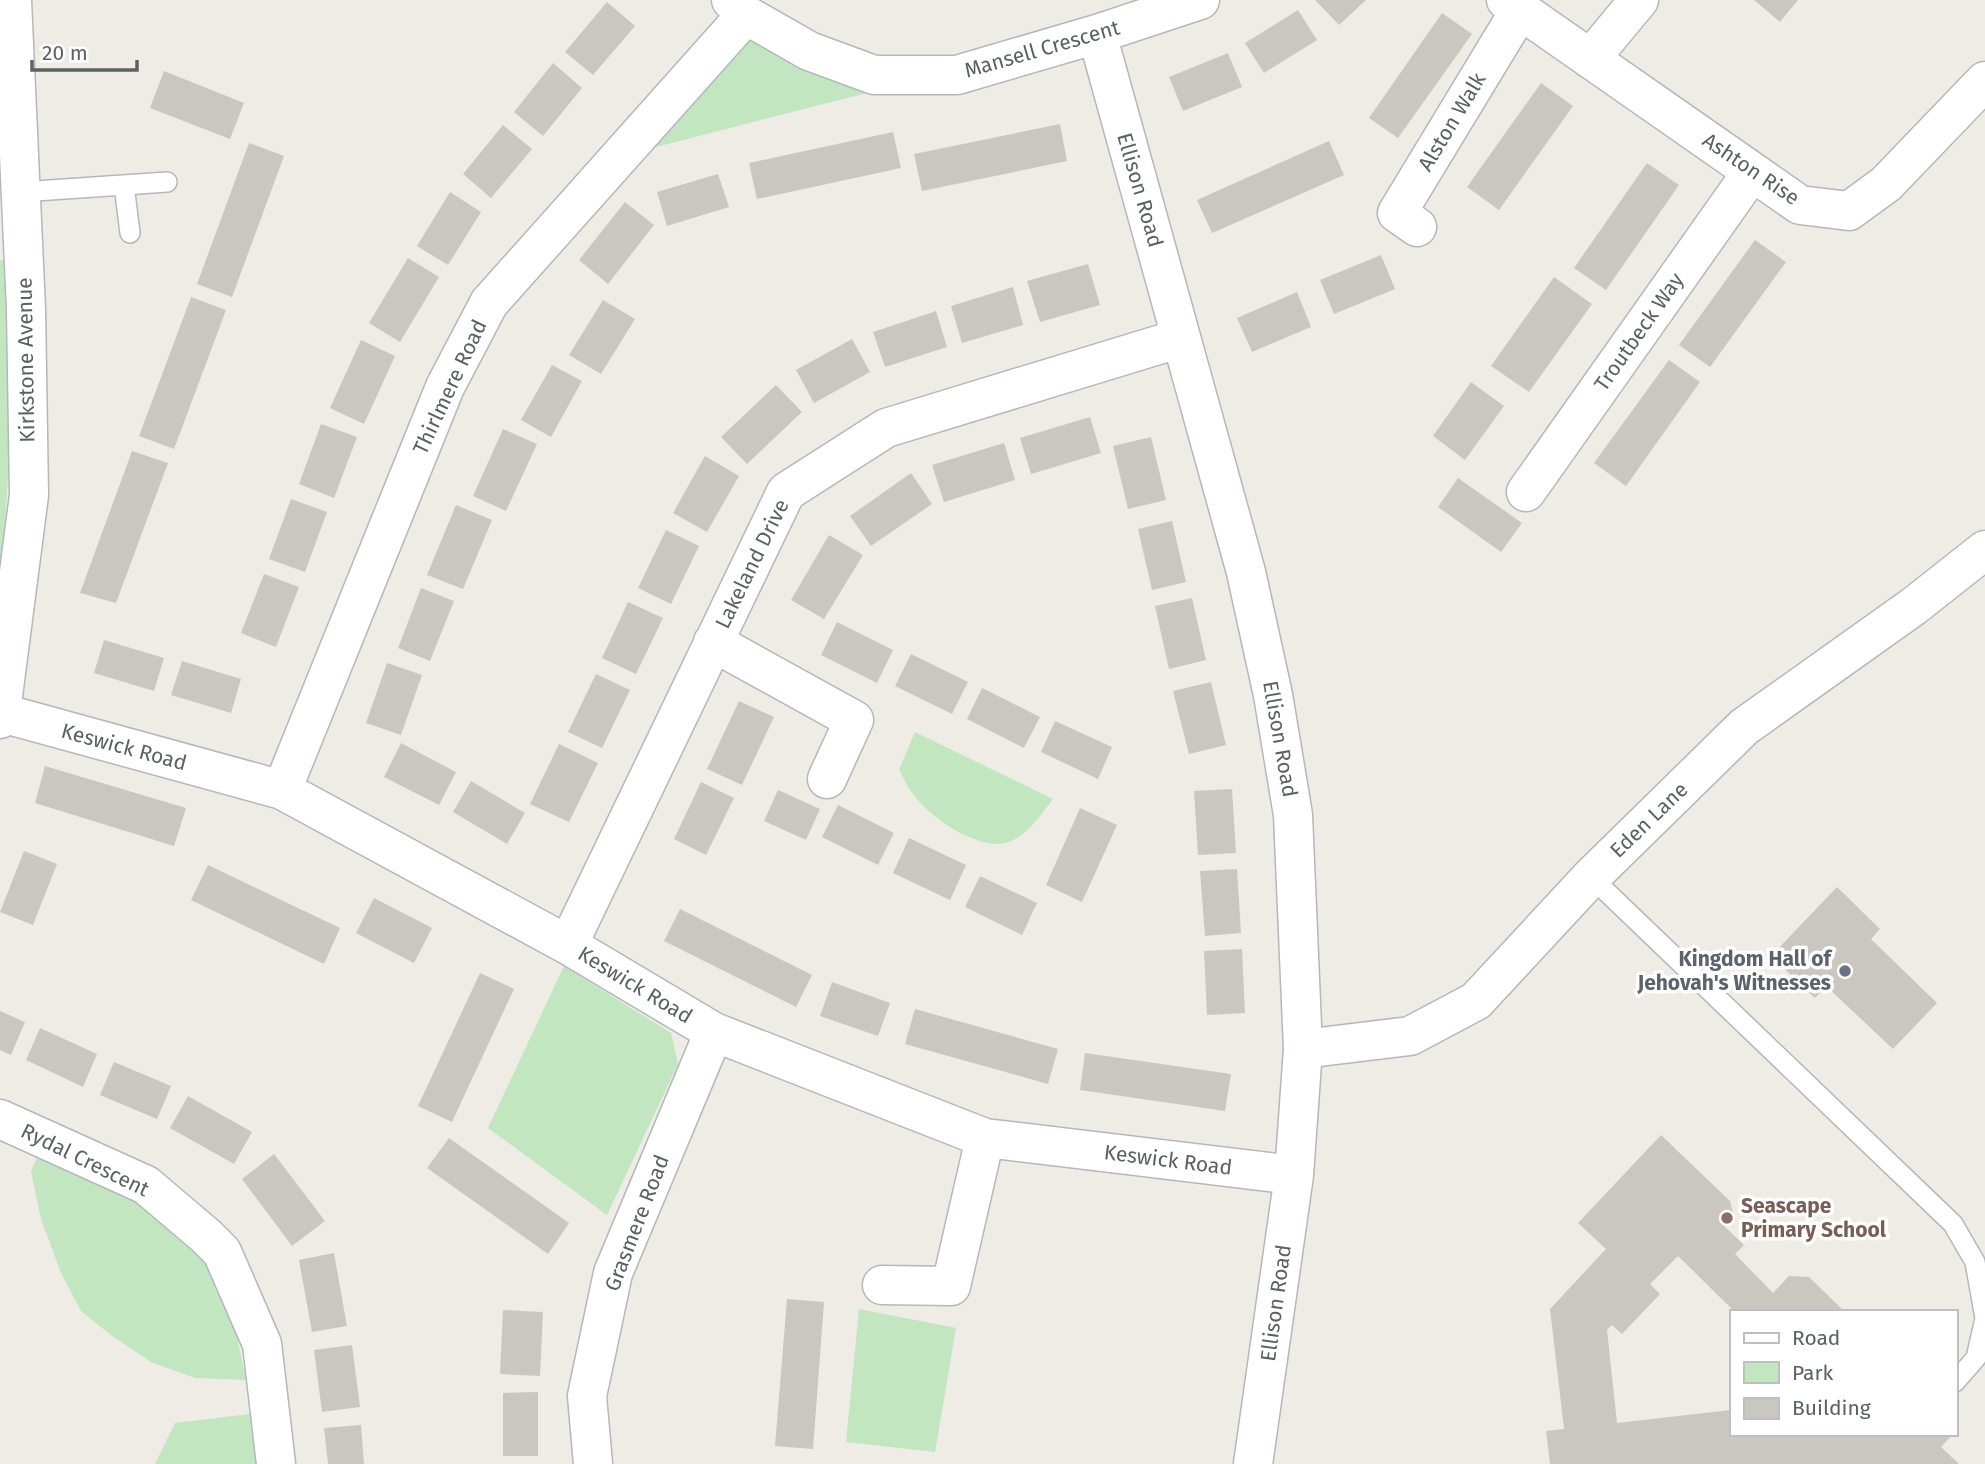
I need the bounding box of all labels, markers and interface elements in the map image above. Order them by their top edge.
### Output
street label: Mansell Crescent [961,14,1123,84]
scale bar [32,28,136,72]
text: 20 m [42,40,88,66]
street label: Alston Walk [1412,68,1492,176]
street label: Ashton Rise [1698,127,1804,211]
street label: Ellison Road [1111,130,1169,250]
street label: Troutbeck Way [1589,267,1690,396]
street label: Kirkstone Avenue [12,277,40,443]
street label: Thirlmere Road [407,315,493,459]
street label: Lakeland Drive [709,495,795,633]
street label: Ellison Road [1257,679,1303,799]
street label: Keswick Road [58,718,190,776]
street label: Eden Lane [1605,777,1693,863]
street label: Keswick Road [573,941,697,1029]
place label: Kingdom Hall of Jehovah's Witnesses [1637,946,1834,996]
marker: Kingdom Hall of Jehovah's Witnesses [1837,963,1853,979]
street label: Rydal Crescent [17,1118,154,1202]
street label: Keswick Road [1102,1139,1234,1181]
street label: Grasmere Road [599,1151,675,1295]
place label: Seascape Primary School [1741,1193,1887,1243]
marker: Seascape Primary School [1719,1210,1735,1226]
street label: Ellison Road [1255,1243,1297,1363]
legend [1730,1310,1957,1436]
text: Road [1792,1325,1840,1351]
text: Park [1792,1360,1834,1386]
text: Building [1792,1395,1871,1421]

